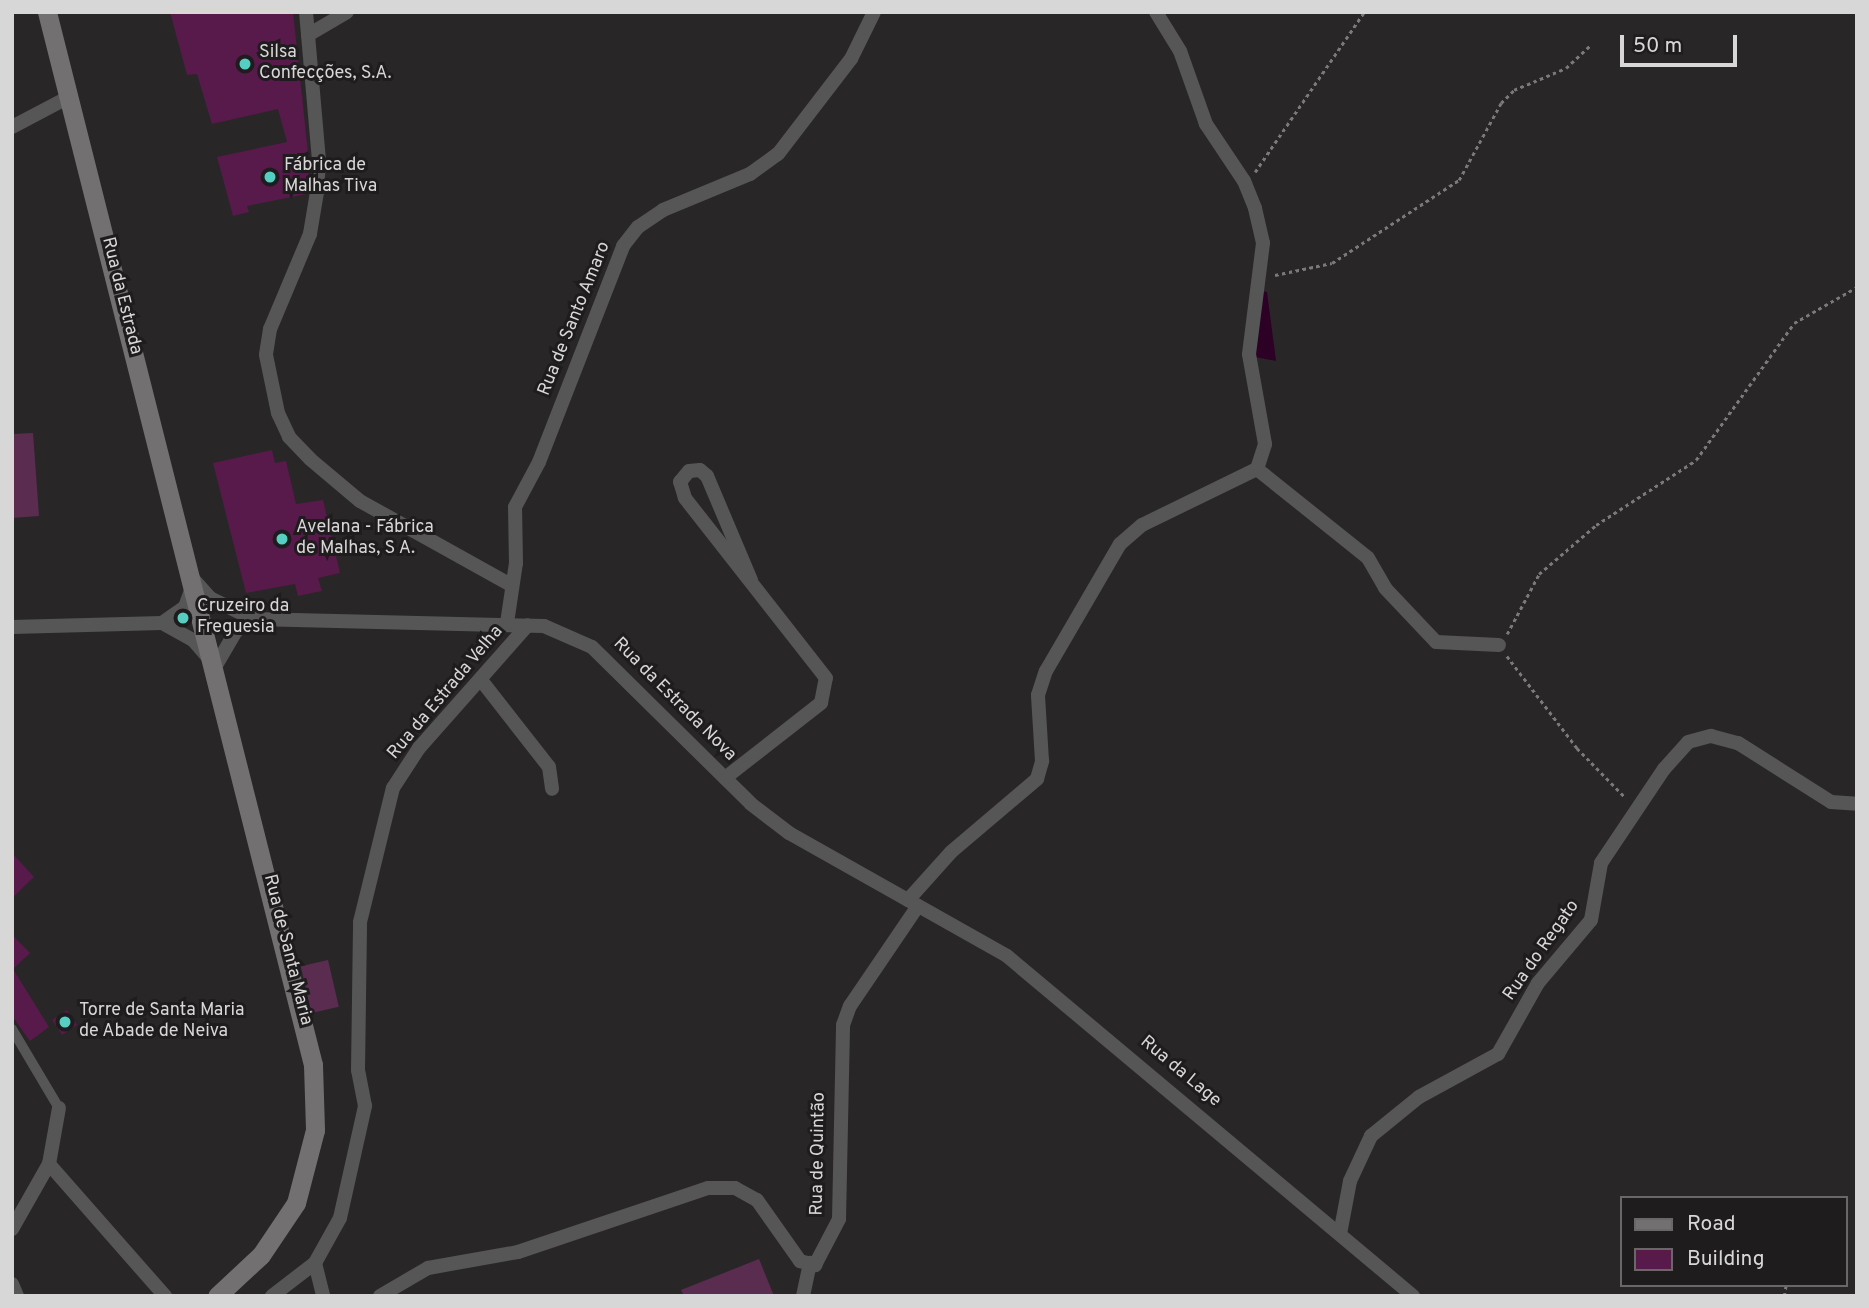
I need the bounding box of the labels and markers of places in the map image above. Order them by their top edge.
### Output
place label: Silsa Confecções, S.A. [259,43,392,86]
marker: Silsa Confecções, S.A. [237,56,253,72]
place label: Fábrica de Malhas Tiva [284,156,378,198]
marker: Fábrica de Malhas Tiva [262,169,278,185]
place label: Avelana - Fábrica de Malhas, S A. [296,518,434,560]
marker: Avelana - Fábrica de Malhas, S A. [274,531,290,547]
place label: Cruzeiro da Freguesia [197,597,289,640]
marker: Cruzeiro da Freguesia [175,610,191,626]
place label: Torre de Santa Maria de Abade de Neiva [79,1001,244,1044]
marker: Torre de Santa Maria de Abade de Neiva [57,1014,73,1030]

